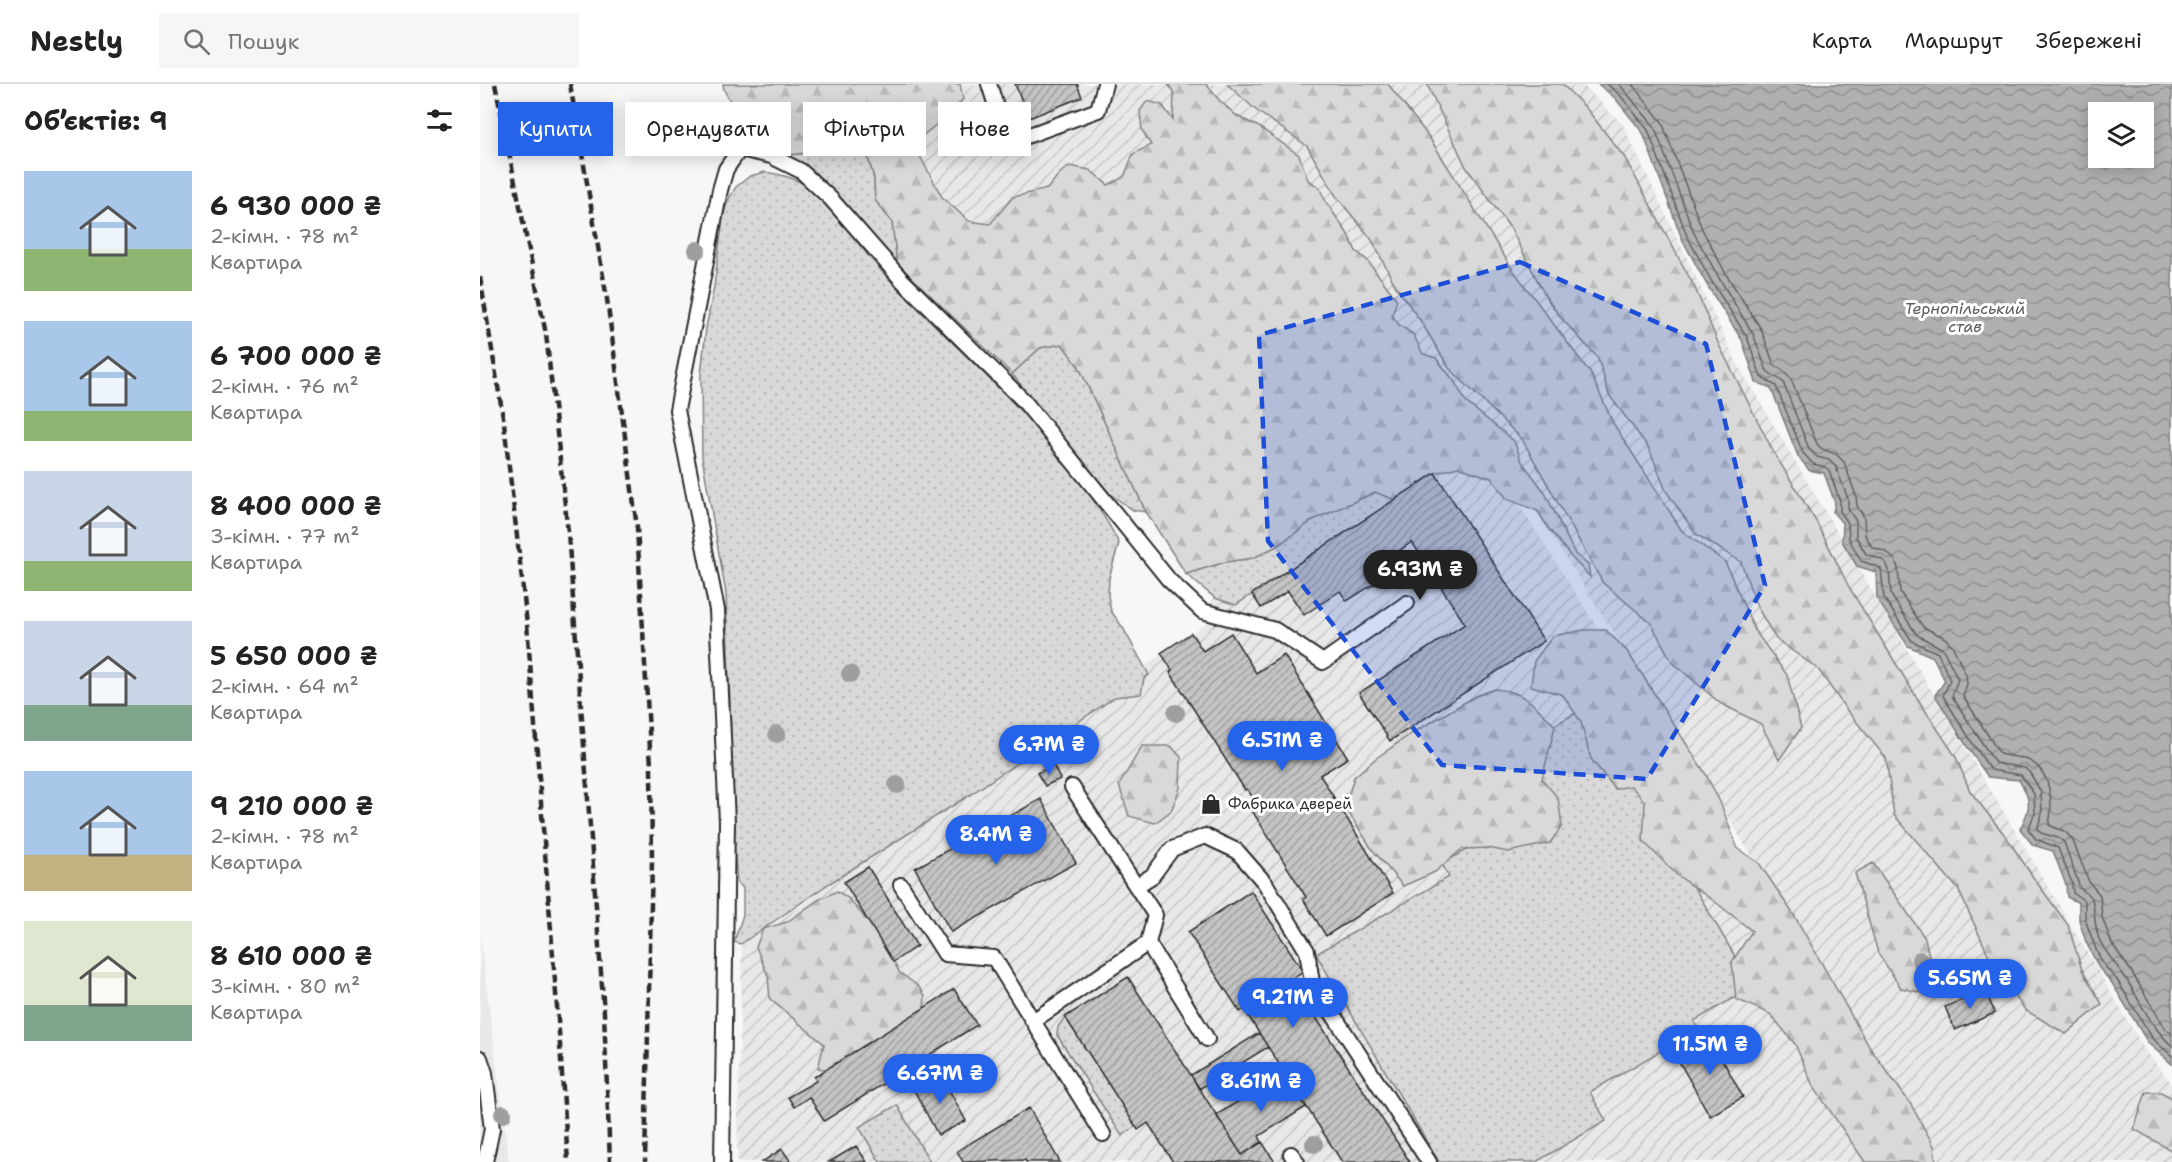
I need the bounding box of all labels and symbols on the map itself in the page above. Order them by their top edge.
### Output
water label: Тернопільський став [1905,298,2025,337]
pin: 6.93M ₴ [1365,550,1475,601]
pin: 6.51M ₴ [1227,721,1337,772]
pin: 6.7M ₴ [1000,725,1098,776]
shop icon: Фабрика дверей [1199,792,1223,816]
place label: Фабрика дверей [1228,794,1352,814]
pin: 8.4M ₴ [947,815,1045,866]
pin: 5.65M ₴ [1915,959,2025,1010]
pin: 9.21M ₴ [1238,978,1348,1029]
pin: 11.5M ₴ [1655,1025,1765,1076]
pin: 6.67M ₴ [885,1054,995,1105]
pin: 8.61M ₴ [1206,1062,1316,1113]

